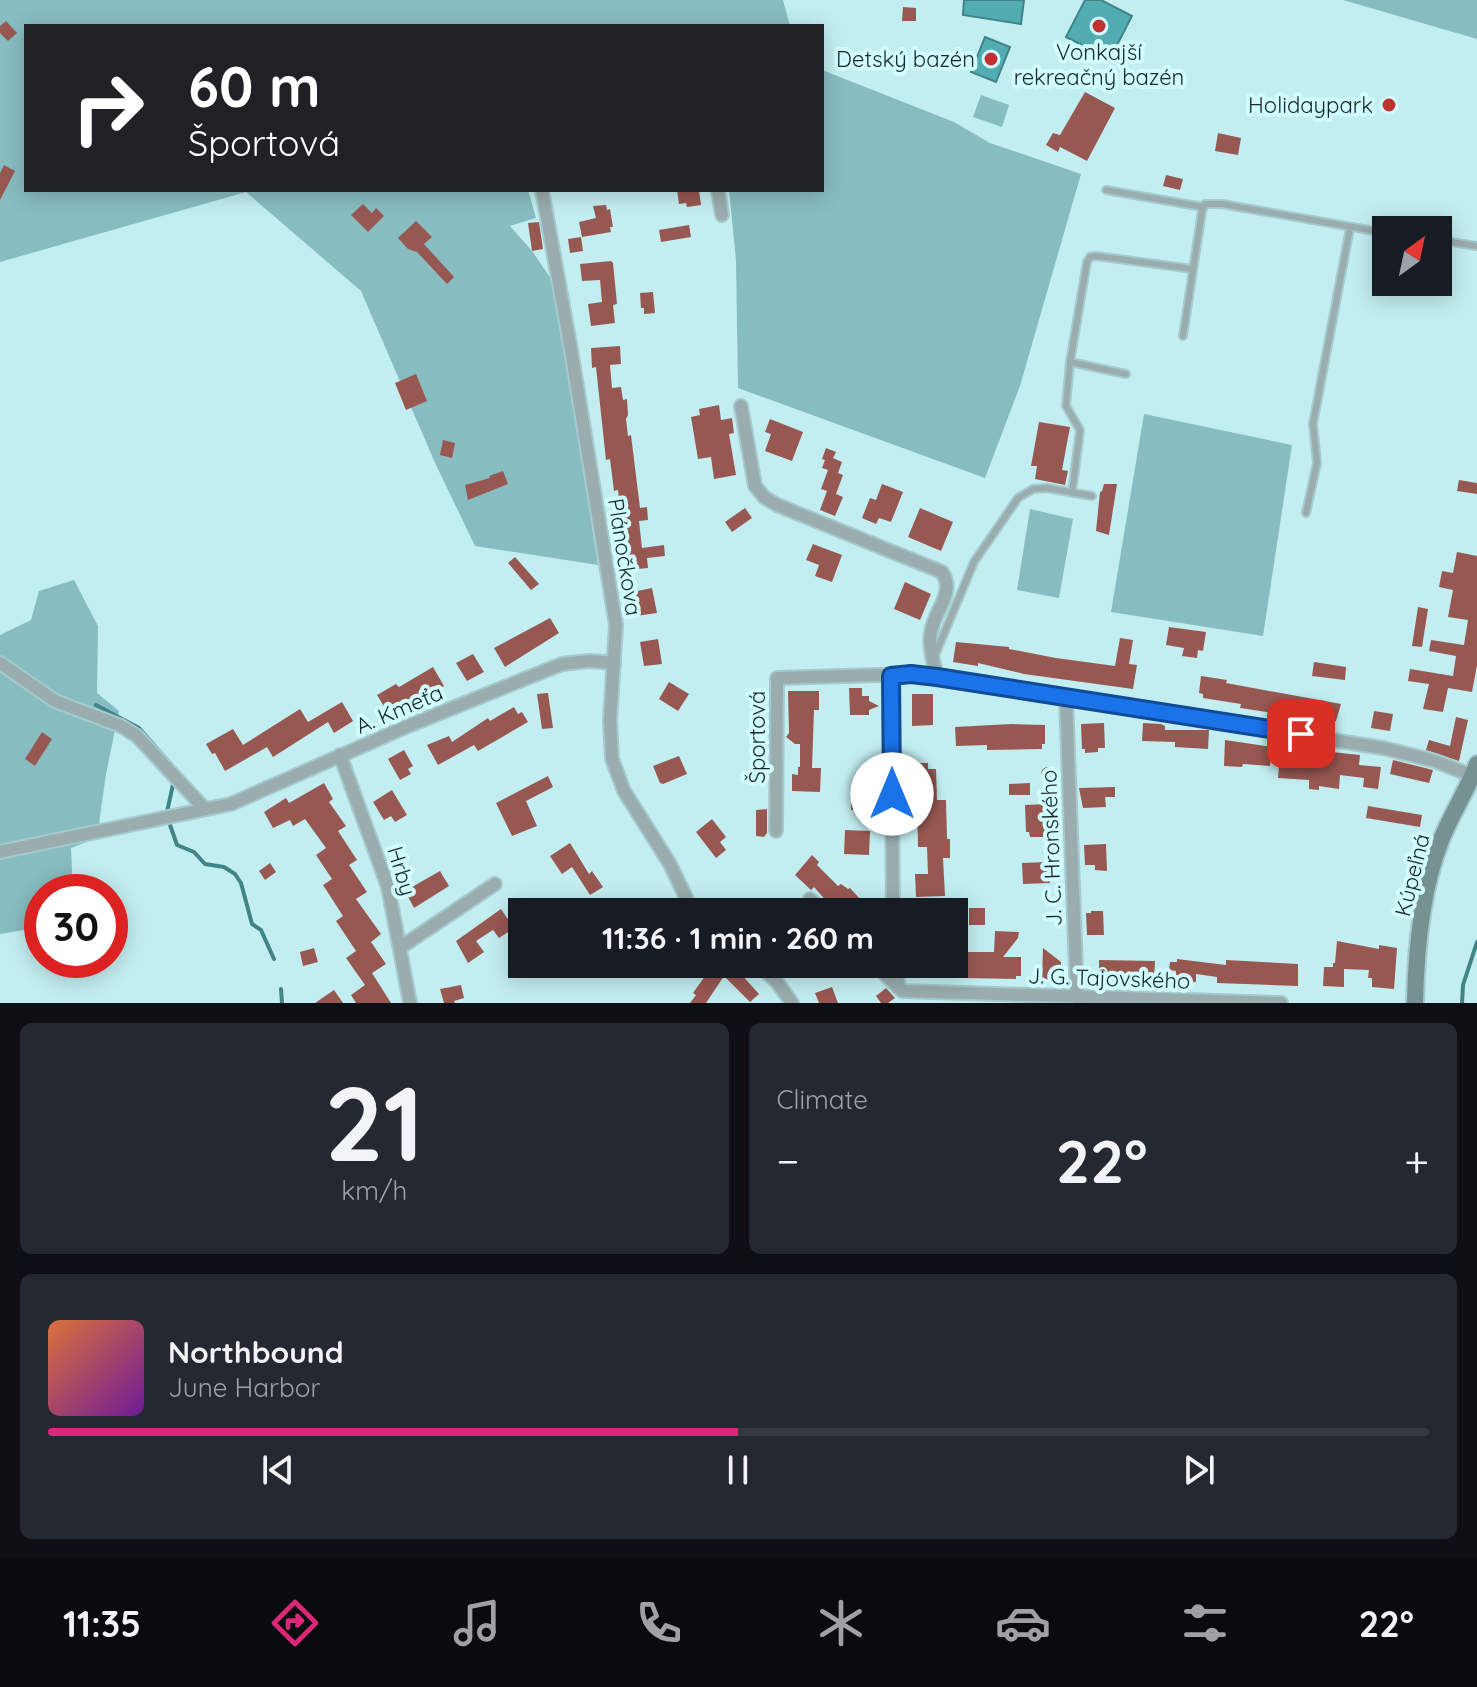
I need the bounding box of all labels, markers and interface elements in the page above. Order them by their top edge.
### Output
marker: Vonkajší rekreačný bazén [1090,17,1108,35]
place label: Vonkajší rekreačný bazén [1014,38,1184,91]
place label: Detský bazén [836,45,975,73]
marker: Detský bazén [982,50,1000,68]
text: 60 m [188,51,321,121]
icon: right [56,56,160,160]
place label: Holidaypark [1248,91,1373,119]
marker: Holidaypark [1380,96,1398,114]
text: Športová [188,120,340,165]
north arrow [1372,216,1452,296]
map controls [1372,216,1452,296]
street label: Plánočkova [602,496,648,618]
street label: A. Kmeťa [351,678,447,740]
street label: Športová [743,691,771,783]
pin [1267,700,1335,768]
icon: arrive [1279,712,1323,756]
position arrow [850,752,934,836]
street label: J. C. Hronského [1034,769,1068,927]
street label: Kúpeľná [1388,831,1436,919]
street label: Hrby [381,843,423,899]
speed limit sign: 30 [24,874,128,978]
text: 11:36 · 1 min · 260 m [602,919,874,957]
street label: J. G. Tajovského [1027,961,1191,995]
text: 21 [324,1057,424,1187]
text: Climate [777,1083,868,1116]
text: 22° [1056,1123,1148,1198]
text: − [777,1133,799,1188]
text: + [1404,1133,1429,1188]
text: km/h [341,1174,407,1207]
text: Northbound [168,1333,344,1371]
text: June Harbor [168,1371,320,1404]
icon: previous [256,1448,300,1492]
icon: pause [716,1448,760,1492]
icon: next [1177,1448,1221,1492]
icon: directions [267,1595,323,1651]
icon: music [449,1595,505,1651]
icon: phone [631,1595,687,1651]
icon: climate [813,1595,869,1651]
icon: car [995,1595,1051,1651]
icon: filters [1177,1595,1233,1651]
text: 11:35 [63,1601,141,1646]
text: 22° [1359,1601,1414,1646]

